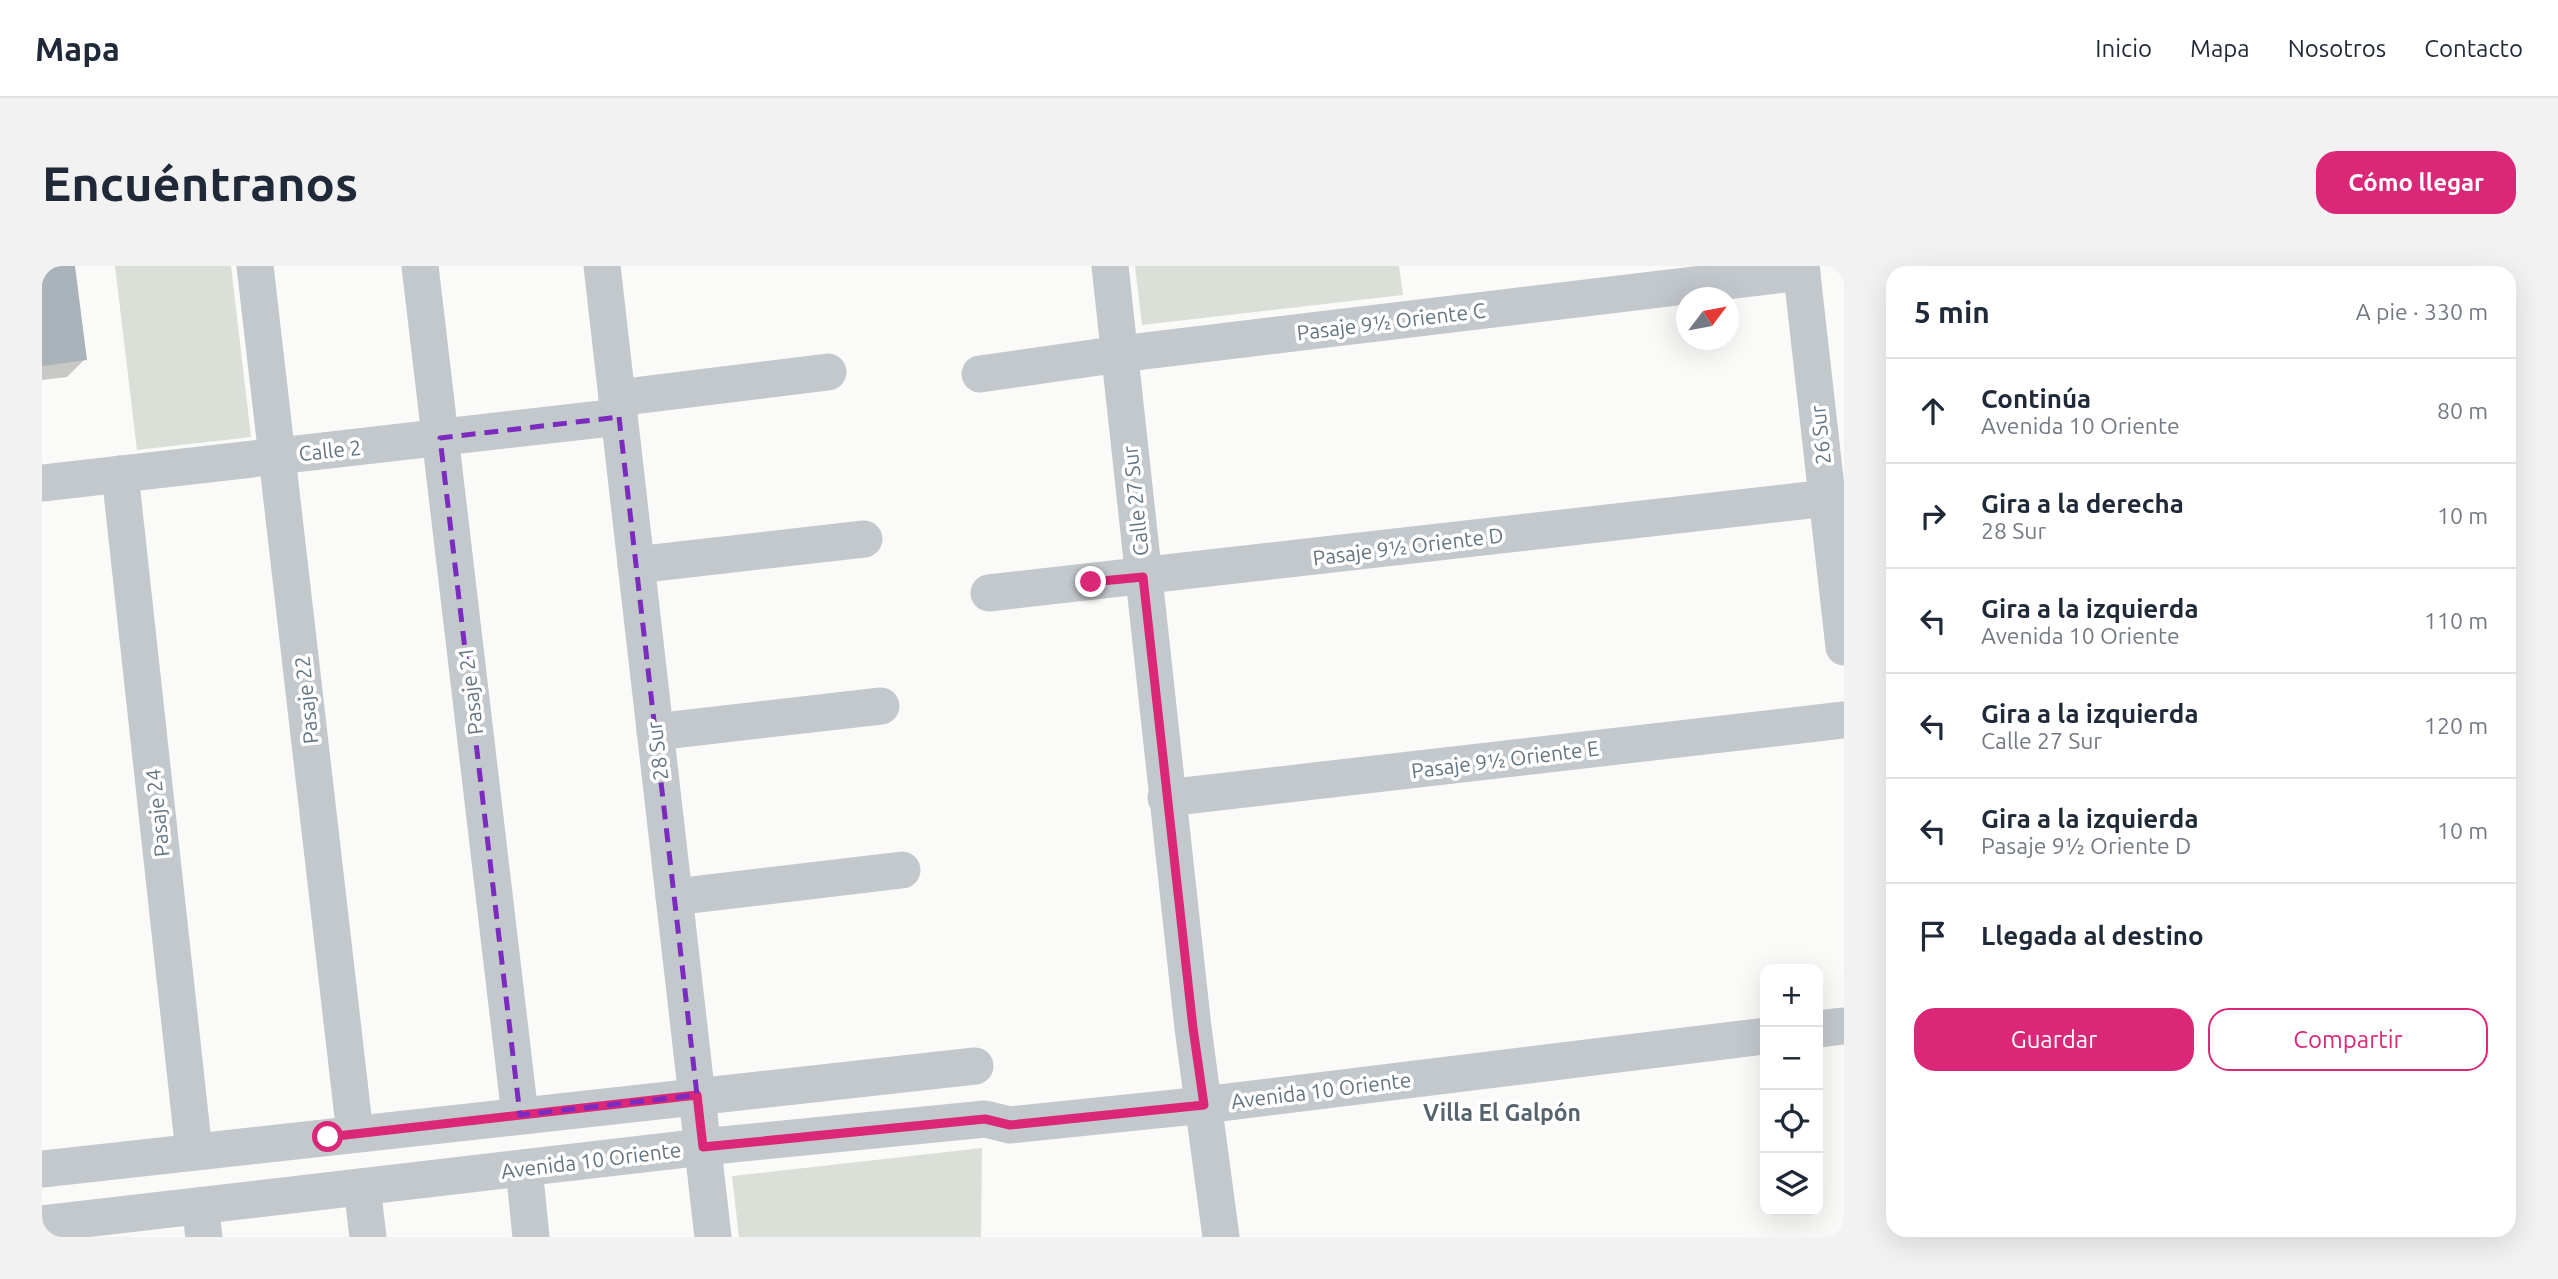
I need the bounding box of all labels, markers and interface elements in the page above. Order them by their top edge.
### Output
text: Mapa [35,30,120,67]
text: Inicio [2095,35,2152,62]
text: Mapa [2190,35,2250,62]
text: Nosotros [2288,35,2386,62]
text: Contacto [2424,35,2523,62]
button: Cómo llegar [2316,151,2516,214]
text: Encuéntranos [42,155,358,210]
north arrow [1676,287,1739,350]
text: 5 min [1914,295,1990,329]
street label: Pasaje 9½ Oriente C [1295,297,1487,344]
text: A pie · 330 m [2356,299,2488,324]
text: Continúa [1981,384,2091,413]
icon: ahead [1914,392,1952,430]
text: 80 m [2437,398,2488,423]
street label: 26 Sur [1805,404,1835,466]
text: Avenida 10 Oriente [1981,413,2180,438]
street label: Calle 2 [297,435,363,465]
street label: Calle 27 Sur [1117,445,1153,557]
text: Gira a la derecha [1981,489,2184,518]
icon: right [1914,497,1952,535]
text: 10 m [2437,503,2488,528]
text: 28 Sur [1981,518,2046,543]
street label: Pasaje 9½ Oriente D [1311,522,1505,570]
route end [1075,566,1106,597]
text: Gira a la izquierda [1981,594,2199,623]
icon: left [1914,602,1952,640]
text: 110 m [2424,608,2488,633]
text: Avenida 10 Oriente [1981,623,2180,648]
street label: Pasaje 21 [453,646,487,736]
street label: Pasaje 22 [289,655,323,745]
text: Gira a la izquierda [1981,699,2199,728]
icon: left [1914,707,1952,745]
text: 120 m [2424,713,2488,738]
street label: 28 Sur [641,720,673,782]
text: Calle 27 Sur [1981,728,2102,753]
street label: Pasaje 9½ Oriente E [1410,736,1600,782]
street label: Pasaje 24 [140,768,174,858]
text: Gira a la izquierda [1981,804,2199,833]
icon: left [1914,812,1952,850]
text: 10 m [2437,818,2488,843]
text: Pasaje 9½ Oriente D [1981,833,2191,858]
icon: arrive [1914,917,1952,955]
text: Llegada al destino [1981,921,2204,950]
map controls [1760,964,1823,1216]
button: + [1760,964,1823,1027]
button: Guardar [1914,1008,2194,1071]
button: Compartir [2208,1008,2488,1071]
button: − [1760,1027,1823,1090]
street label: Avenida 10 Oriente [1230,1067,1412,1113]
button: locate [1760,1090,1823,1153]
district label: Villa El Galpón [1423,1100,1581,1125]
route start [312,1121,343,1152]
street label: Avenida 10 Oriente [500,1137,682,1183]
button: layers [1760,1153,1823,1216]

